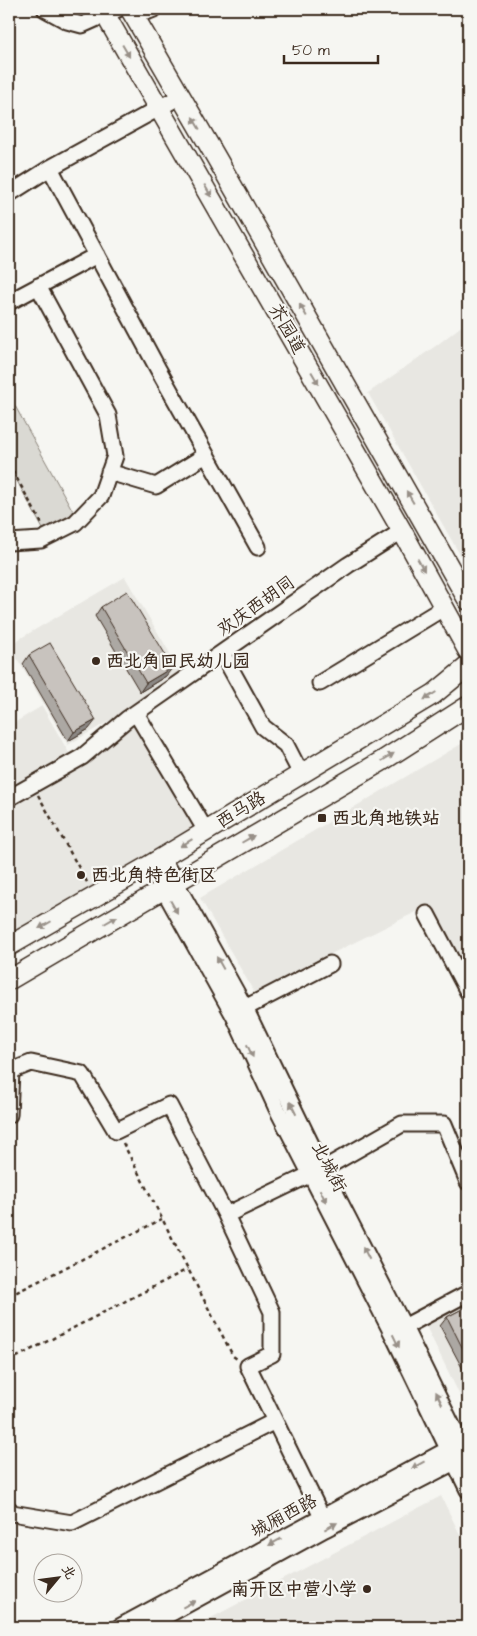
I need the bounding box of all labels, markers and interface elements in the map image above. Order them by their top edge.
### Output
scale bar [284,32,378,64]
text: 50 m [292,40,330,61]
one-way arrow [122,44,131,57]
one-way arrow [192,117,201,130]
one-way arrow [204,184,212,199]
street label: 芥园道 [263,299,311,359]
one-way arrow [299,303,308,316]
one-way arrow [310,371,319,385]
one-way arrow [405,490,414,503]
one-way arrow [417,558,426,571]
street label: 欢庆西胡同 [212,570,300,642]
place label: 西北角回民幼儿园 [106,649,250,674]
marker: 西北角回民幼儿园 [90,655,102,667]
one-way arrow [423,691,436,700]
one-way arrow [381,752,394,762]
street label: 西马路 [211,785,271,835]
place label: 西北角地铁站 [332,806,440,831]
marker: 西北角地铁站 [316,812,328,824]
one-way arrow [241,835,254,844]
one-way arrow [180,839,193,848]
place label: 西北角特色街区 [91,863,217,888]
marker: 西北角特色街区 [75,869,87,881]
one-way arrow [170,900,178,915]
one-way arrow [105,915,118,924]
one-way arrow [39,920,52,929]
one-way arrow [216,956,224,970]
one-way arrow [247,1044,255,1058]
one-way arrow [289,1101,297,1115]
street label: 北城街 [306,1137,352,1197]
one-way arrow [319,1189,327,1203]
one-way arrow [362,1246,370,1261]
one-way arrow [392,1334,400,1348]
one-way arrow [435,1391,444,1406]
one-way arrow [411,1461,425,1469]
street label: 城厢西路 [246,1488,322,1544]
one-way arrow [324,1522,339,1530]
one-way arrow [268,1538,282,1546]
north arrow [32,1554,82,1604]
text: 北 [56,1561,81,1583]
place label: 南开区中营小学 [231,1577,357,1602]
marker: 南开区中营小学 [361,1583,373,1595]
one-way arrow [182,1600,196,1608]

